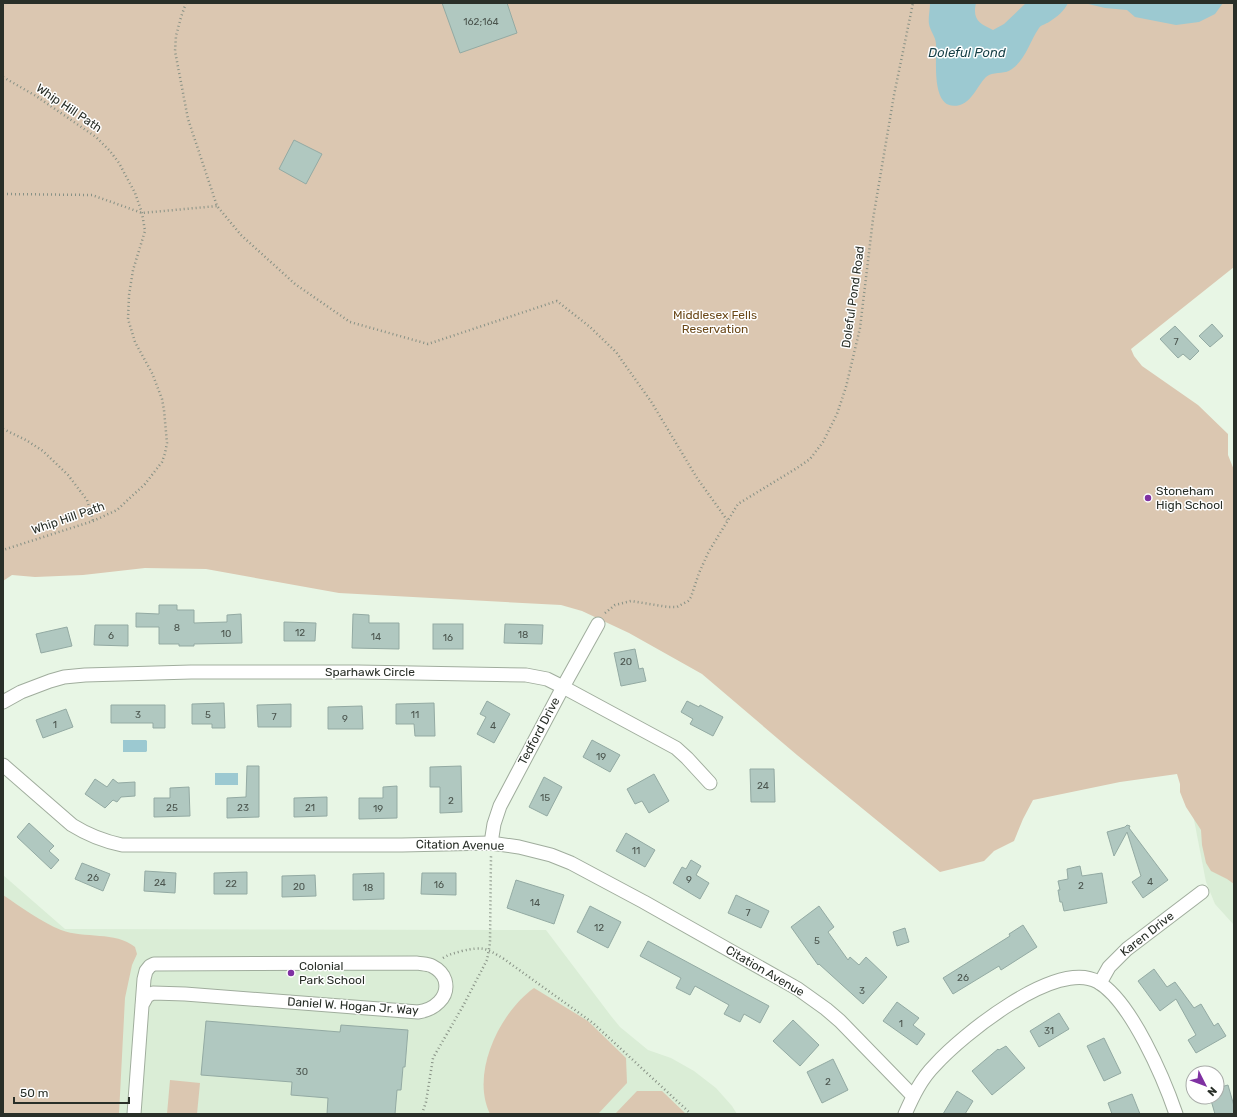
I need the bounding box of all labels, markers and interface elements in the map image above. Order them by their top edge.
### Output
house number: 162;164 [463,16,499,28]
water label: Doleful Pond [928,45,1006,60]
street label: Whip Hill Path [33,81,105,135]
street label: Doleful Pond Road [839,245,867,349]
park label: Middlesex Fells Reservation [673,308,757,336]
house number: 7 [1173,336,1179,348]
place label: Stoneham High School [1156,484,1223,512]
marker: Stoneham High School [1143,493,1153,503]
street label: Whip Hill Path [30,499,106,537]
house number: 8 [174,622,180,634]
house number: 12 [295,627,305,639]
house number: 10 [221,628,231,640]
house number: 18 [518,629,528,641]
house number: 6 [108,630,114,642]
house number: 14 [371,631,381,643]
house number: 16 [443,632,453,644]
house number: 20 [620,656,632,668]
street label: Sparhawk Circle [325,665,415,679]
street label: Tedford Drive [515,695,563,767]
house number: 3 [135,709,141,721]
house number: 5 [205,709,211,721]
house number: 11 [411,709,419,721]
house number: 7 [271,711,277,723]
house number: 9 [342,713,348,725]
house number: 1 [53,719,57,731]
house number: 4 [490,720,496,732]
house number: 19 [596,751,606,763]
house number: 24 [757,780,769,792]
house number: 15 [540,792,550,804]
house number: 2 [448,795,454,807]
house number: 25 [166,802,178,814]
house number: 23 [237,802,249,814]
house number: 21 [305,802,315,814]
house number: 19 [373,803,383,815]
street label: Citation Avenue [416,837,505,853]
house number: 11 [632,845,640,857]
house number: 26 [87,872,99,884]
house number: 9 [686,874,692,886]
house number: 4 [1147,876,1153,888]
house number: 24 [154,877,166,889]
house number: 22 [225,878,237,890]
house number: 16 [434,879,444,891]
house number: 2 [1078,880,1084,892]
house number: 20 [293,881,305,893]
house number: 18 [363,882,373,894]
house number: 14 [530,897,540,909]
house number: 7 [745,907,751,919]
street label: Karen Drive [1117,909,1177,959]
house number: 12 [594,922,604,934]
house number: 5 [814,935,820,947]
street label: Citation Avenue [723,943,807,999]
place label: Colonial Park School [299,959,365,987]
marker: Colonial Park School [286,968,296,978]
house number: 26 [957,972,969,984]
house number: 3 [859,985,865,997]
street label: Daniel W. Hogan Jr. Way [287,994,420,1018]
house number: 1 [899,1018,903,1030]
house number: 31 [1044,1025,1054,1037]
north arrow [1185,1065,1225,1105]
house number: 30 [296,1066,308,1078]
house number: 2 [825,1076,831,1088]
scale bar [14,1079,129,1105]
text: N [1205,1084,1220,1099]
text: 50 m [20,1086,48,1100]

